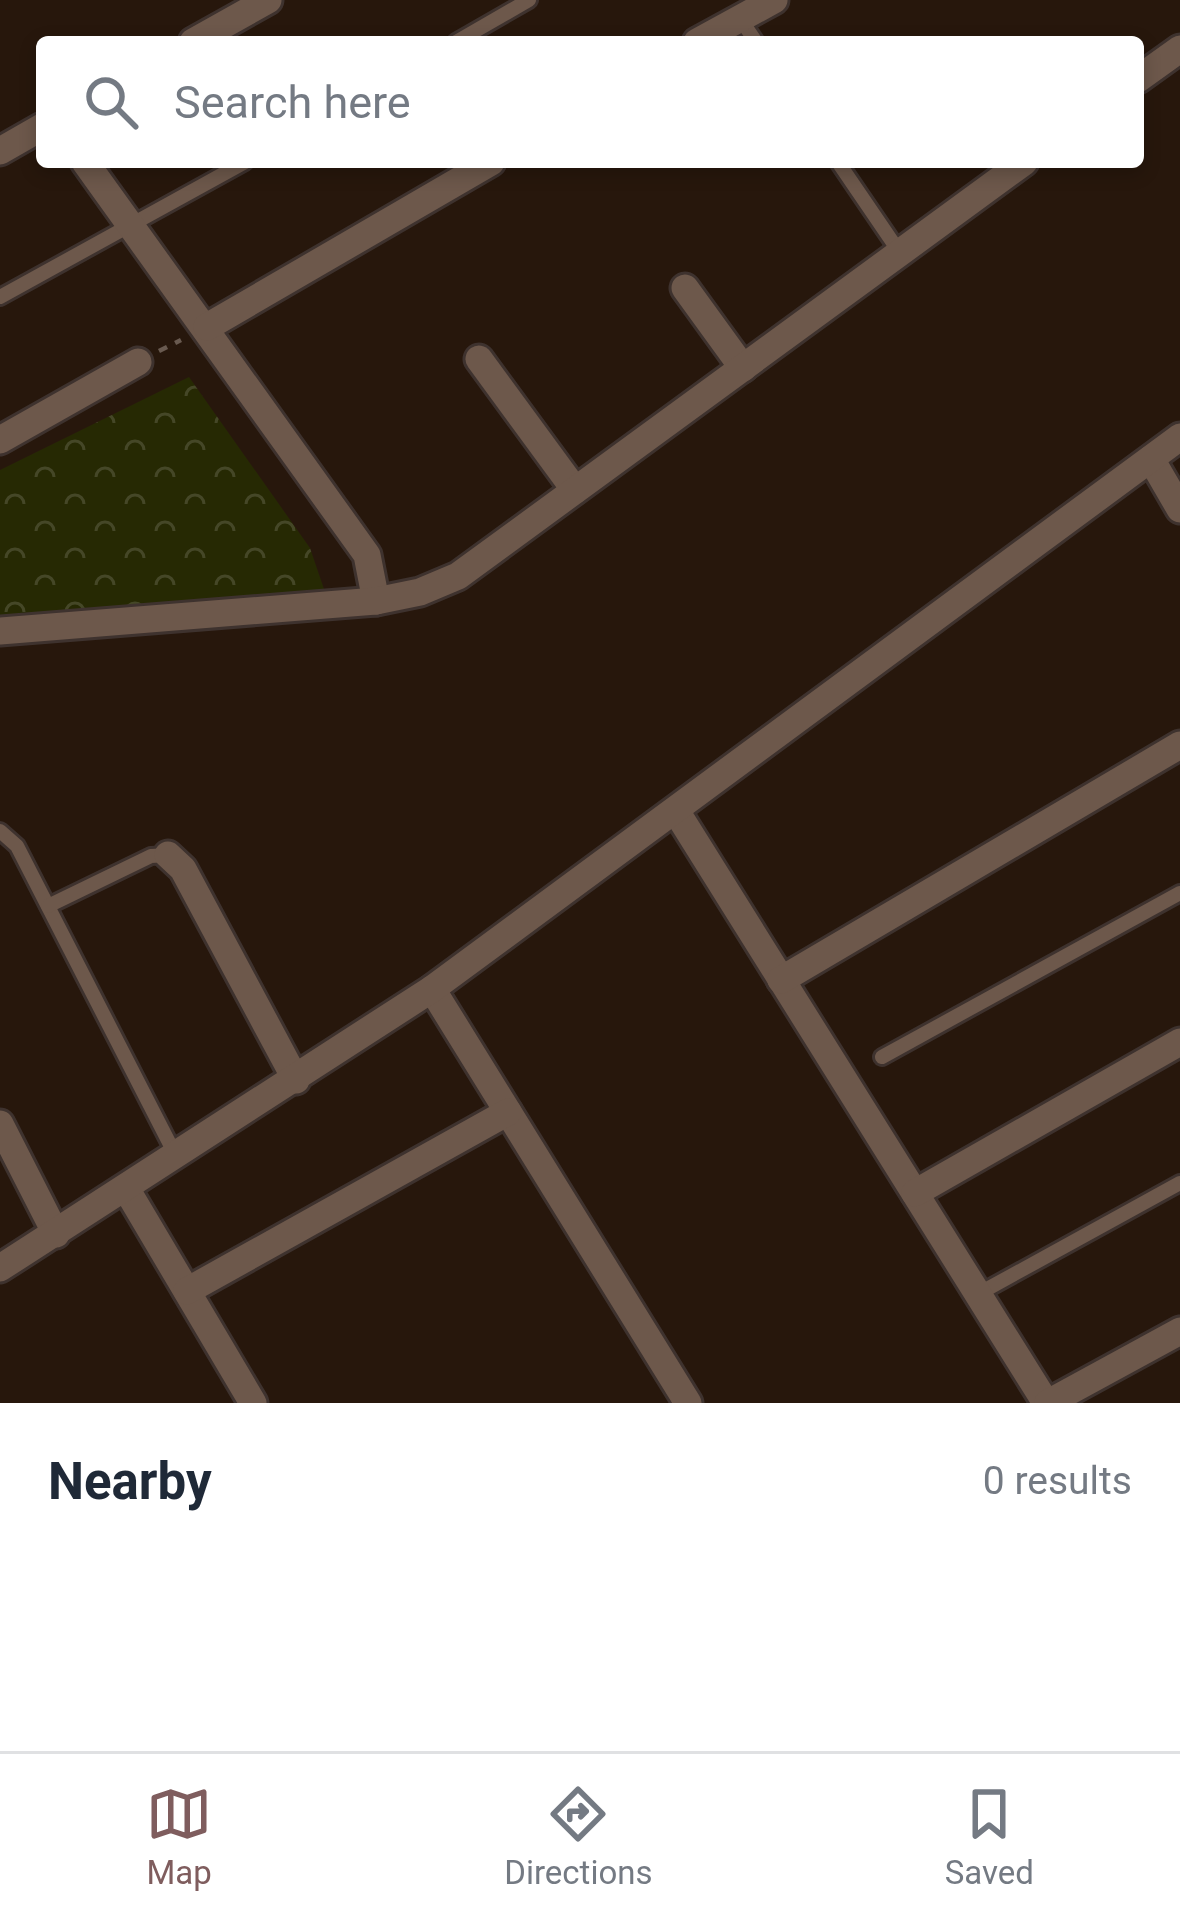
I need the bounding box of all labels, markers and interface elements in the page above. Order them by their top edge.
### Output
search box [36,36,1144,168]
icon: search [78,69,144,135]
text: Search here [174,76,411,129]
text: Nearby [48,1452,212,1511]
text: 0 results [983,1458,1132,1504]
tab: Map [146,1781,212,1892]
tab: Directions [504,1781,653,1892]
tab: Saved [945,1781,1034,1892]

